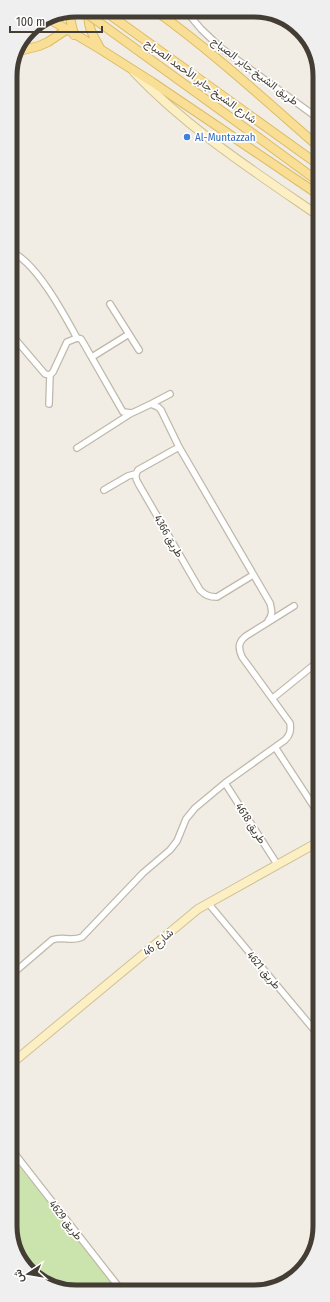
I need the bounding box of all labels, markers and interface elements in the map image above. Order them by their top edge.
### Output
scale bar [10,8,102,34]
text: 100 m [16,15,45,29]
street label: طريق الشيخ جابر الصباح [208,35,301,109]
street label: شارع الشيخ جابر الأحمد الصباح [142,36,259,127]
place label: Al-Muntazzah [195,131,256,144]
marker: Al-Muntazzah [182,132,192,142]
street label: طريق 4366 [151,513,186,560]
street label: طريق 4618 [233,800,269,846]
street label: شارع 46 [141,926,177,960]
street label: طريق 4621 [244,949,283,992]
street label: طريق 4629 [46,1198,85,1243]
north arrow [8,1254,48,1294]
text: ش [11,1268,26,1284]

